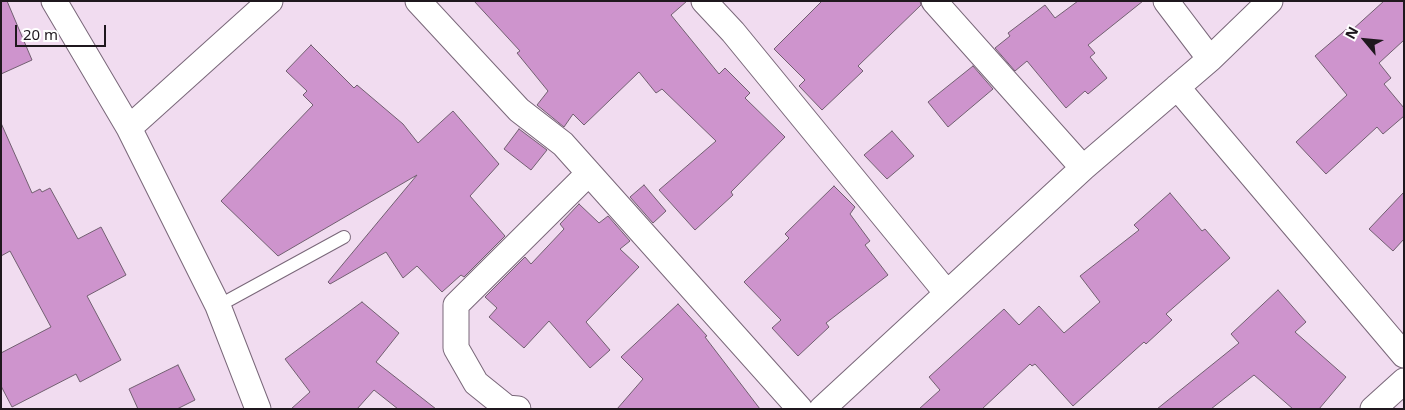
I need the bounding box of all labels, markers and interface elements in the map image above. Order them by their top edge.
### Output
scale bar [18,15,109,47]
north arrow [1340,15,1390,65]
text: N [1340,23,1362,42]
text: 20 m [23,24,58,44]

